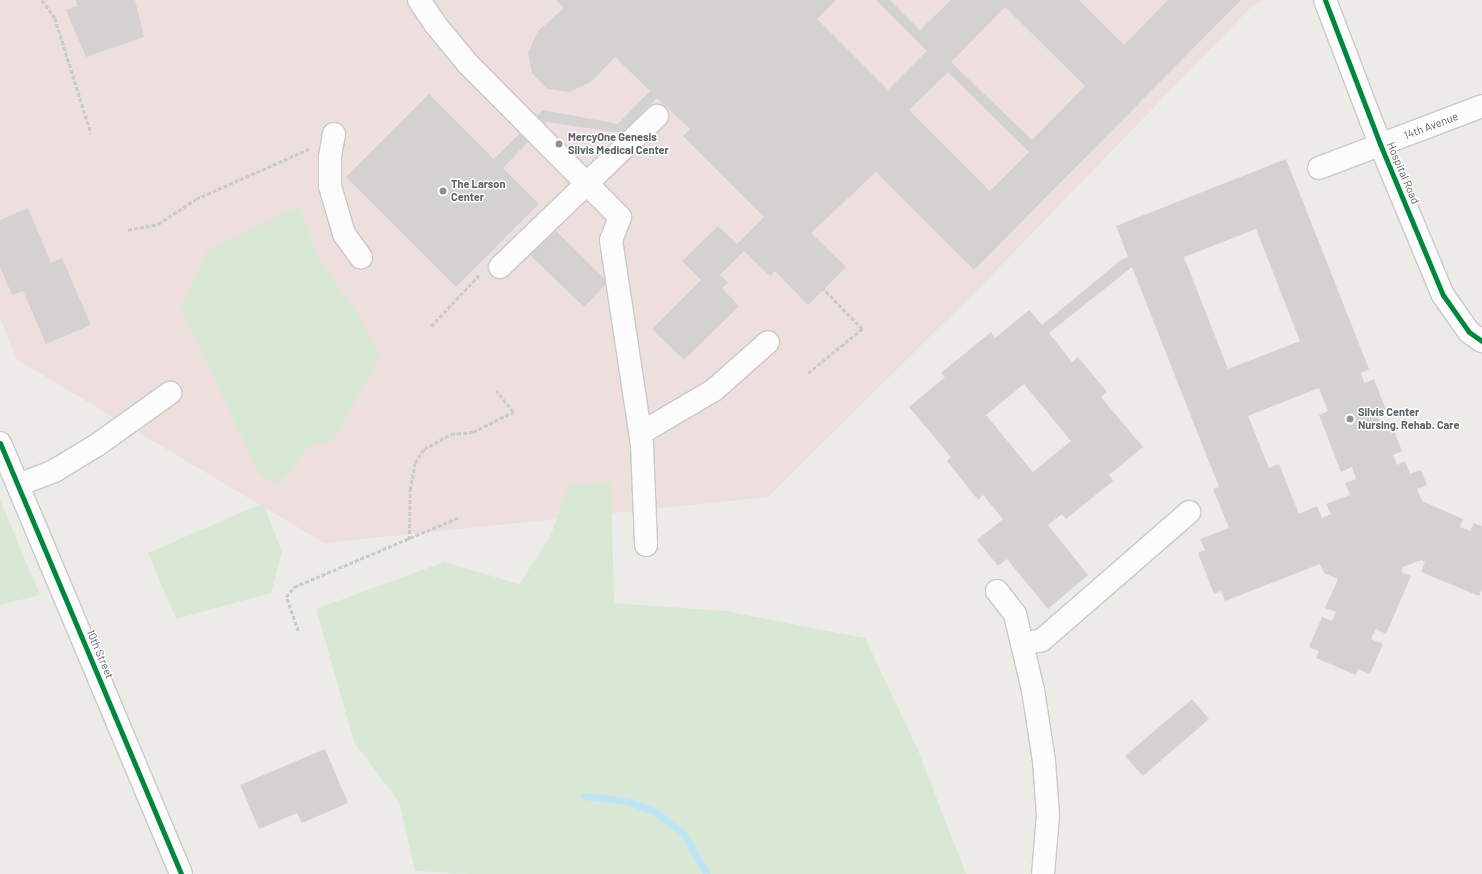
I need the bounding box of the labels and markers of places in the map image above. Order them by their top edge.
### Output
place label: MercyOne Genesis Silvis Medical Center [568,131,669,157]
marker: MercyOne Genesis Silvis Medical Center [553,138,565,150]
place label: The Larson Center [451,178,506,204]
marker: The Larson Center [438,186,448,196]
place label: Silvis Center Nursing. Rehab. Care [1358,406,1459,432]
marker: Silvis Center Nursing. Rehab. Care [1345,414,1355,424]

